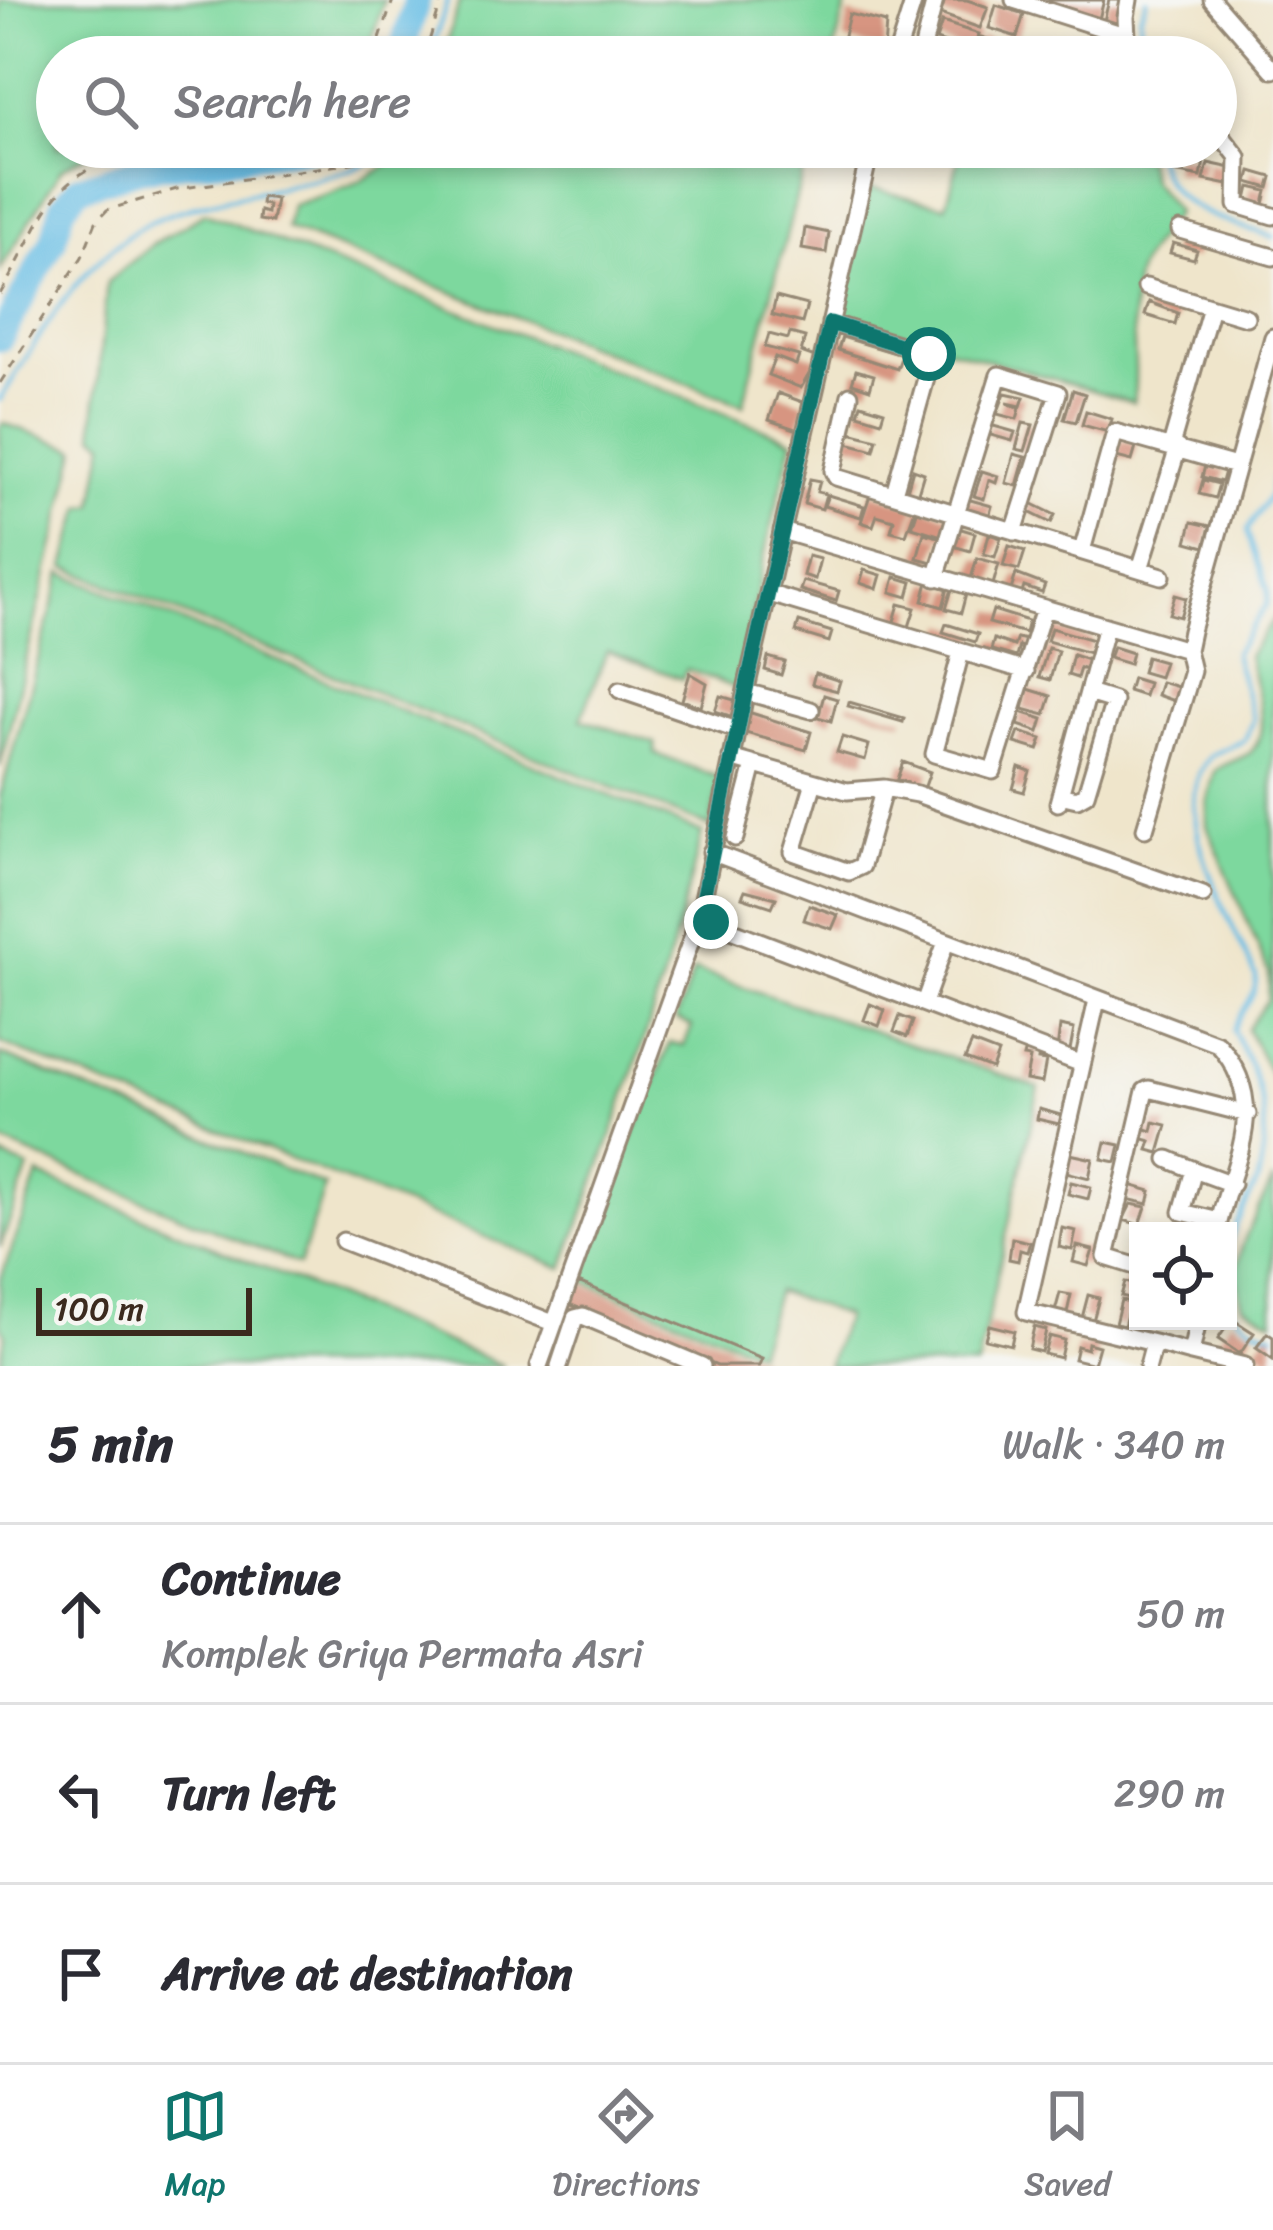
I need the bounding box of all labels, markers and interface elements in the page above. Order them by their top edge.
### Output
search box [36,36,1237,168]
text: Search here [174,62,411,142]
icon: search [78,69,144,135]
route start [902,327,956,381]
route end [684,895,738,949]
map controls [1129,1222,1237,1330]
button: locate [1129,1222,1237,1330]
text: 100 m [54,1280,144,1338]
scale bar [36,1282,252,1335]
text: 5 min [48,1399,173,1489]
text: Walk · 340 m [1002,1410,1225,1479]
text: Continue [162,1539,341,1619]
text: 50 m [1136,1579,1225,1648]
icon: ahead [48,1581,114,1647]
text: Komplek Griya Permata Asri [162,1619,643,1688]
text: Turn left [162,1754,335,1834]
text: 290 m [1114,1759,1225,1828]
icon: left [48,1761,114,1827]
text: Arrive at destination [162,1934,572,2014]
icon: arrive [48,1941,114,2007]
tab: Map [162,2083,228,2213]
tab: Directions [552,2083,700,2213]
tab: Saved [1024,2083,1111,2213]

